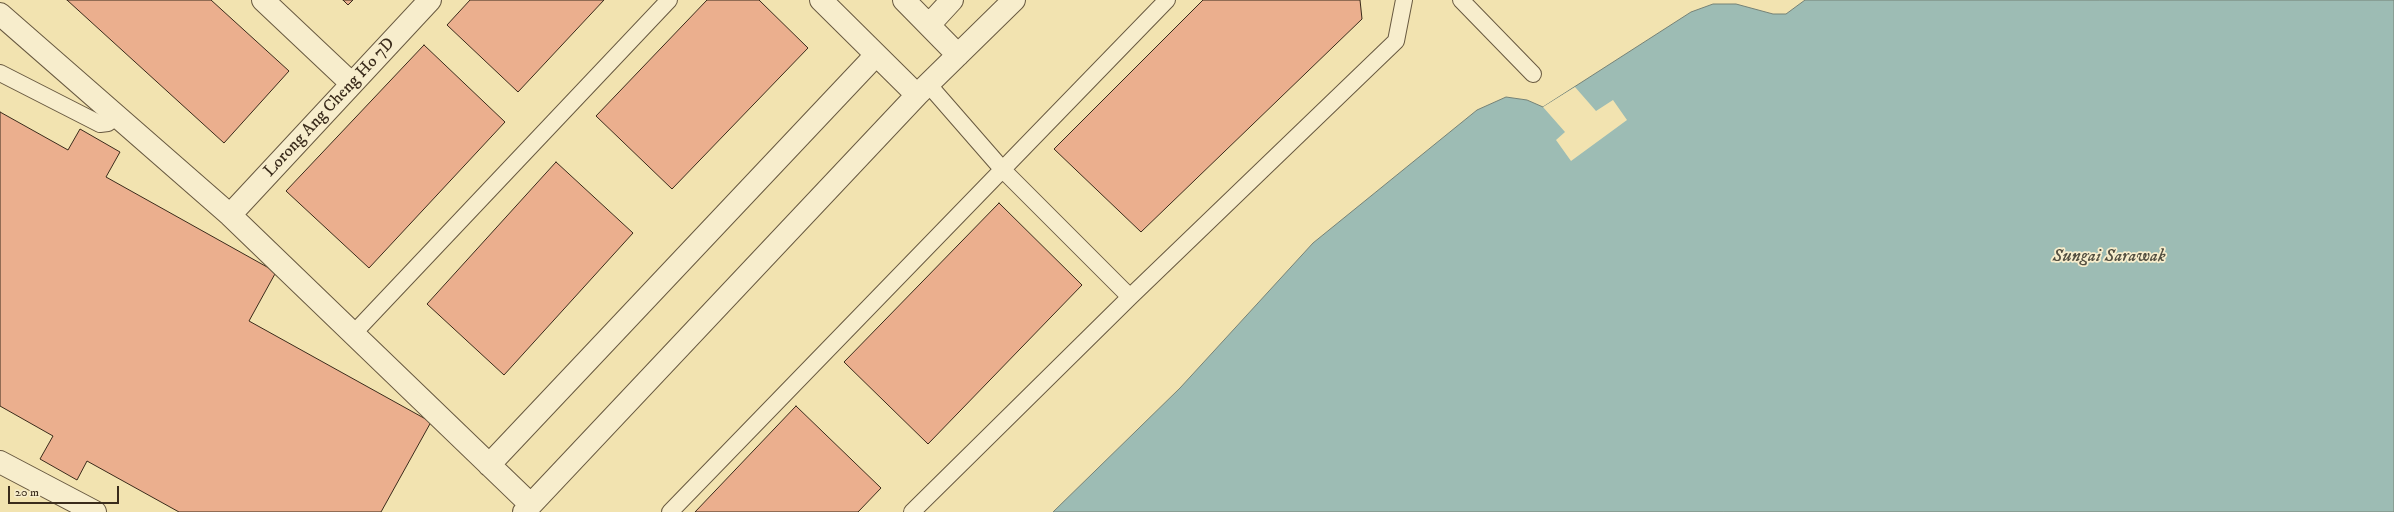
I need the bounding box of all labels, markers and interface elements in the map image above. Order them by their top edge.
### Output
street label: Lorong Ang Cheng Ho 7D [260,34,400,182]
water label: Sungai Sarawak [2053,246,2165,268]
scale bar [10,478,121,504]
text: 20 m [15,485,39,500]

